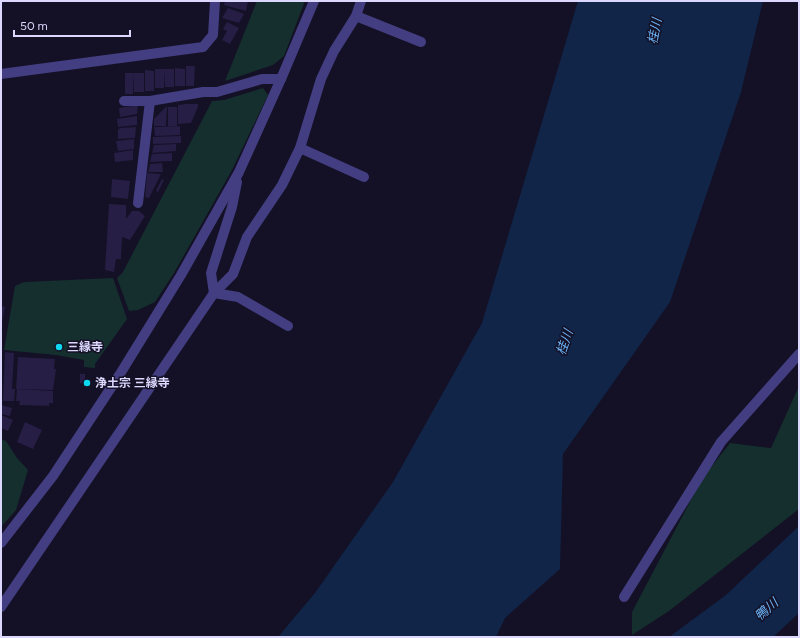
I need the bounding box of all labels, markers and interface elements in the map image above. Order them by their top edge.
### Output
scale bar [14,12,130,38]
water label: 桂川 [645,15,665,45]
text: 50 m [20,19,48,33]
water label: 桂川 [553,326,576,357]
place label: 三縁寺 [67,340,103,354]
marker: 三縁寺 [54,342,64,352]
place label: 浄土宗 三縁寺 [95,376,170,390]
marker: 浄土宗 三縁寺 [82,378,92,388]
water label: 鴨川 [752,594,783,624]

